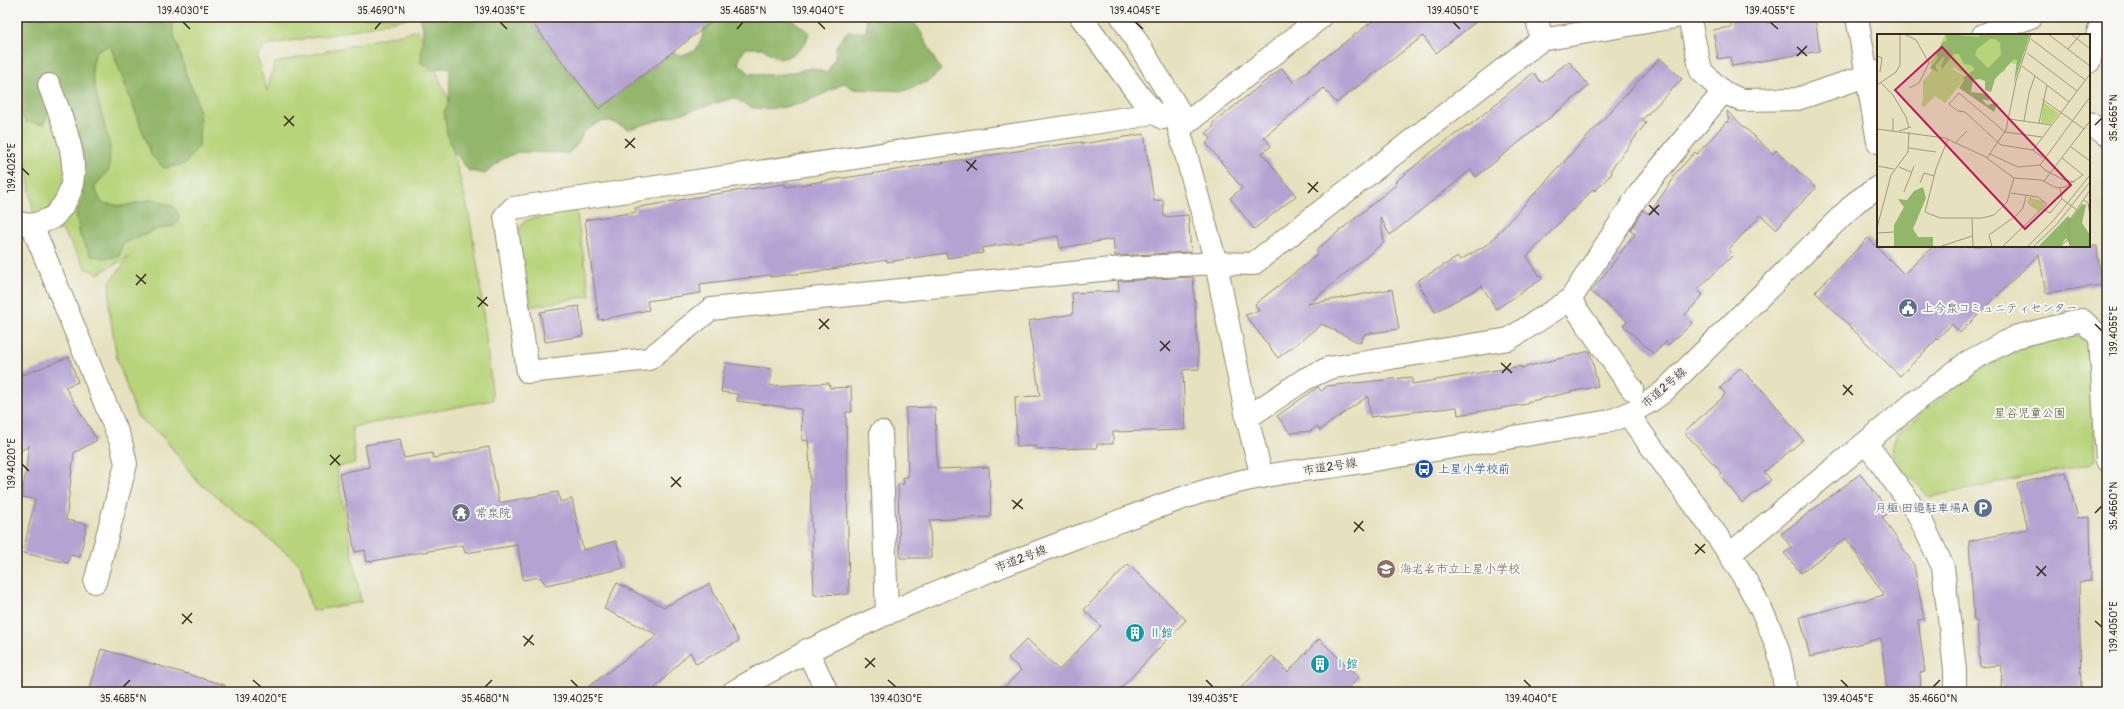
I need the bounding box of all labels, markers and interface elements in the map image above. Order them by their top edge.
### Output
text: 139.4030°E [157,5,209,17]
text: 35.4690°N [357,5,405,17]
text: 139.4035°E [475,5,525,17]
text: 35.4685°N [720,5,766,17]
text: 139.4040°E [792,5,844,17]
text: 139.4045°E [1110,5,1160,17]
text: 139.4050°E [1427,5,1479,17]
text: 139.4055°E [1745,5,1795,17]
inset map [1877,34,2090,247]
text: 35.4665°N [2108,94,2120,142]
text: 139.4025°E [6,143,18,193]
public building icon: 上今泉コミュニティセンター [1897,297,1919,319]
place label: 上今泉コミュニティセンター [1922,301,2078,316]
text: 139.4055°E [2108,306,2120,356]
street label: 市道2号線 [1638,364,1690,412]
park label: 星谷児童公園 [1994,406,2066,421]
text: 139.4020°E [6,438,18,490]
street label: 市道2号線 [1302,455,1358,479]
bus stop icon: 上星小学校前 [1413,458,1435,480]
place label: 上星小学校前 [1438,462,1510,477]
text: 35.4660°N [2108,481,2120,530]
parking icon: 月極 田邉駐車場A [1972,497,1994,519]
place label: 月極 田邉駐車場A [1875,501,1969,516]
temple icon: 常泉院 [450,502,472,524]
place label: 常泉院 [475,506,511,521]
street label: 市道2号線 [993,542,1049,576]
school or university icon: 海老名市立上星小学校 [1375,558,1397,580]
place label: 海老名市立上星小学校 [1400,562,1520,577]
text: 139.4050°E [2108,601,2120,653]
building icon: Ⅱ館 [1124,622,1146,644]
place label: Ⅱ館 [1149,626,1173,641]
building icon: Ⅰ館 [1309,653,1331,675]
place label: Ⅰ館 [1334,657,1358,672]
text: 35.4685°N [100,693,146,705]
text: 139.4020°E [235,693,287,705]
text: 35.4680°N [461,693,509,705]
text: 139.4025°E [553,693,603,705]
text: 139.4030°E [870,693,922,705]
text: 139.4035°E [1188,693,1238,705]
text: 139.4040°E [1505,693,1557,705]
text: 139.4045°E [1823,693,1873,705]
text: 35.4660°N [1909,693,1958,705]

